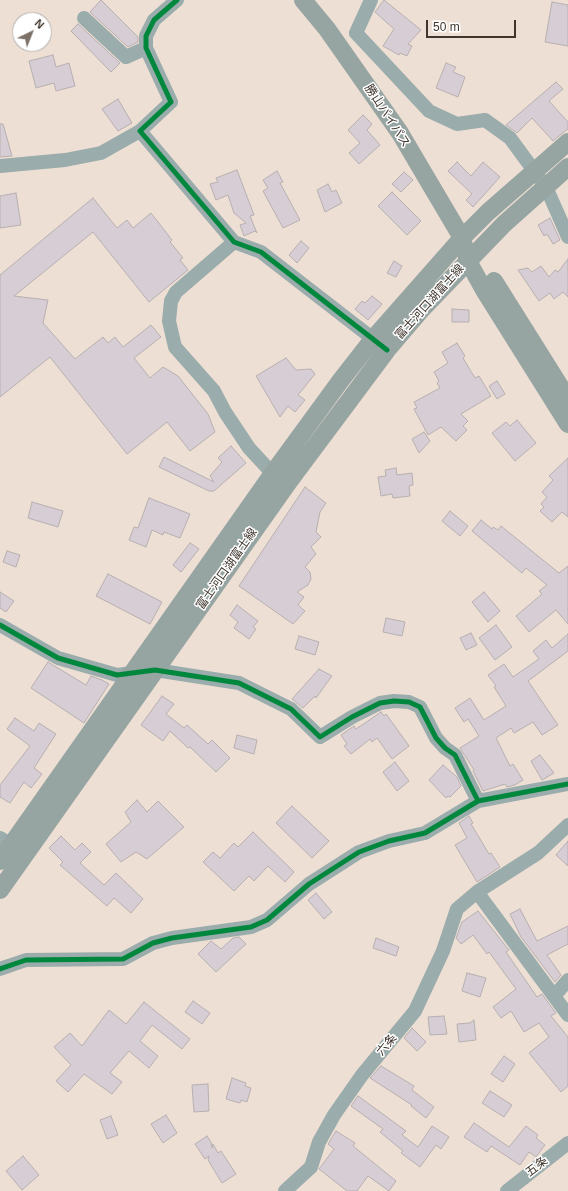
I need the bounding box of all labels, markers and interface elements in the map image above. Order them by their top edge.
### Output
north arrow [12,12,52,52]
scale bar [428,12,518,38]
text: N [32,17,46,31]
text: 50 m [433,20,460,34]
street label: 勝山バイパス [361,82,413,150]
street label: 富士河口湖富士線 [393,262,467,342]
street label: 富士河口湖富士線 [194,526,260,612]
street label: 六条 [374,1031,400,1059]
street label: 五条 [523,1154,551,1180]

